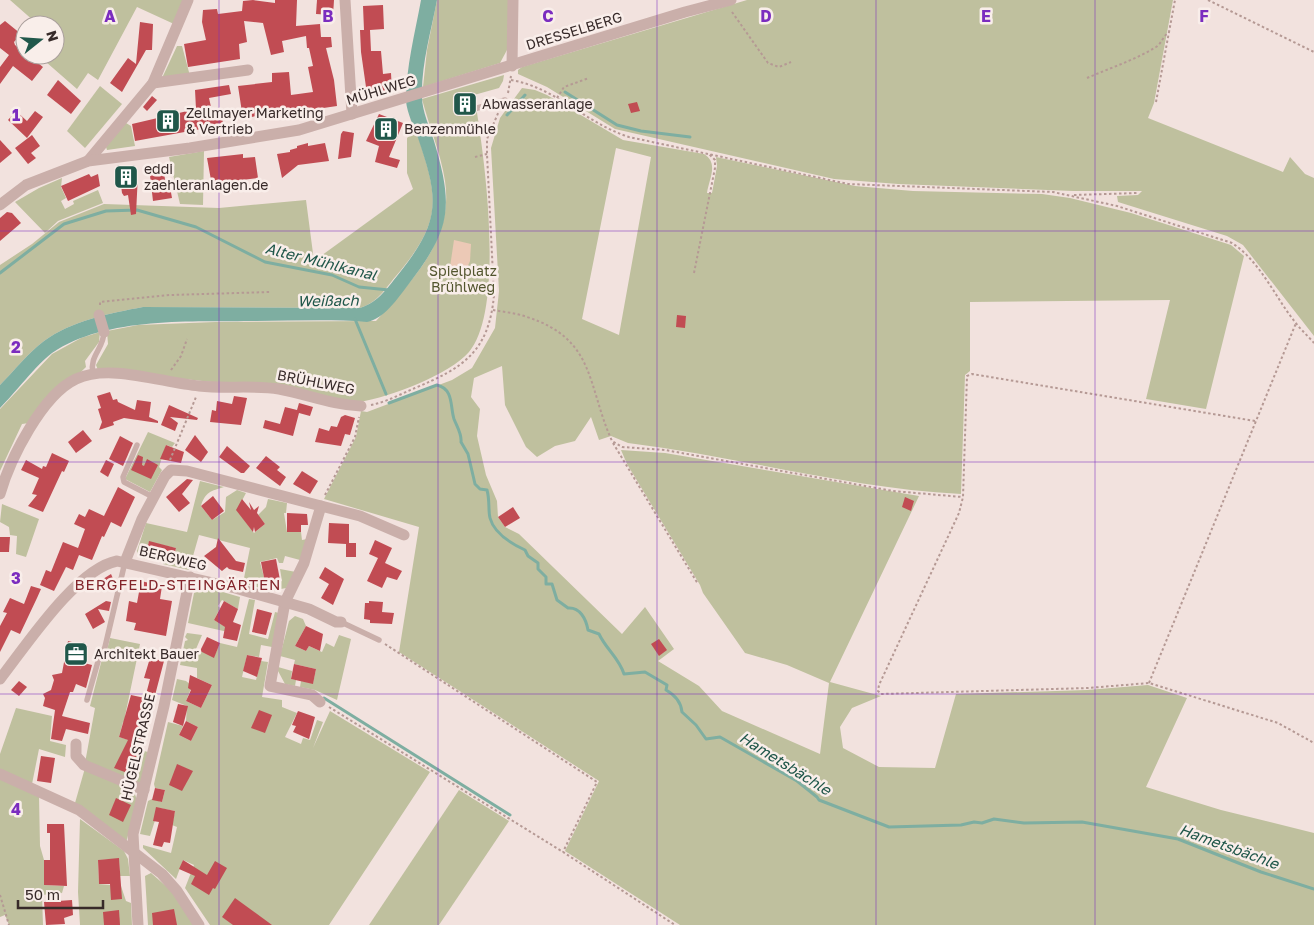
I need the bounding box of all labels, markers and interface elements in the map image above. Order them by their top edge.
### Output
text: A [104,6,116,26]
text: B [322,6,334,26]
text: C [542,6,554,26]
text: D [760,6,772,26]
text: E [981,6,991,26]
text: F [1199,6,1209,26]
street label: DRESSELBERG [524,8,624,53]
north arrow [15,15,65,65]
text: N [43,28,63,44]
street label: MÜHLWEG [344,71,418,108]
building icon: Abwasseranlage [452,91,478,117]
place label: Abwasseranlage [482,95,593,112]
place label: Zellmayer Marketing & Vertrieb [186,104,324,137]
text: 1 [12,105,20,125]
building icon: Zellmayer Marketing & Vertrieb [155,108,181,134]
building icon: Benzenmühle [373,116,399,142]
place label: Benzenmühle [404,120,496,137]
place label: eddi zaehleranlagen.de [144,160,268,193]
building icon: eddi zaehleranlagen.de [113,164,139,190]
water label: Alter Mühlkanal [264,239,380,284]
park label: Spielplatz Brühlweg [429,262,497,295]
water label: Weißach [297,290,359,310]
text: 2 [11,337,21,357]
street label: BRÜHLWEG [276,366,356,397]
street label: BERGWEG [138,541,209,574]
text: 3 [11,568,21,588]
district label: BERGFELD-STEINGÄRTEN [74,575,282,593]
office icon: Architekt Bauer [63,641,89,667]
place label: Architekt Bauer [94,645,200,662]
street label: HÜGELSTRASSE [117,692,158,802]
water label: Hametsbächle [737,728,836,799]
text: 4 [11,799,21,819]
water label: Hametsbächle [1177,820,1283,873]
scale bar [18,878,102,910]
text: 50 m [25,885,60,903]

